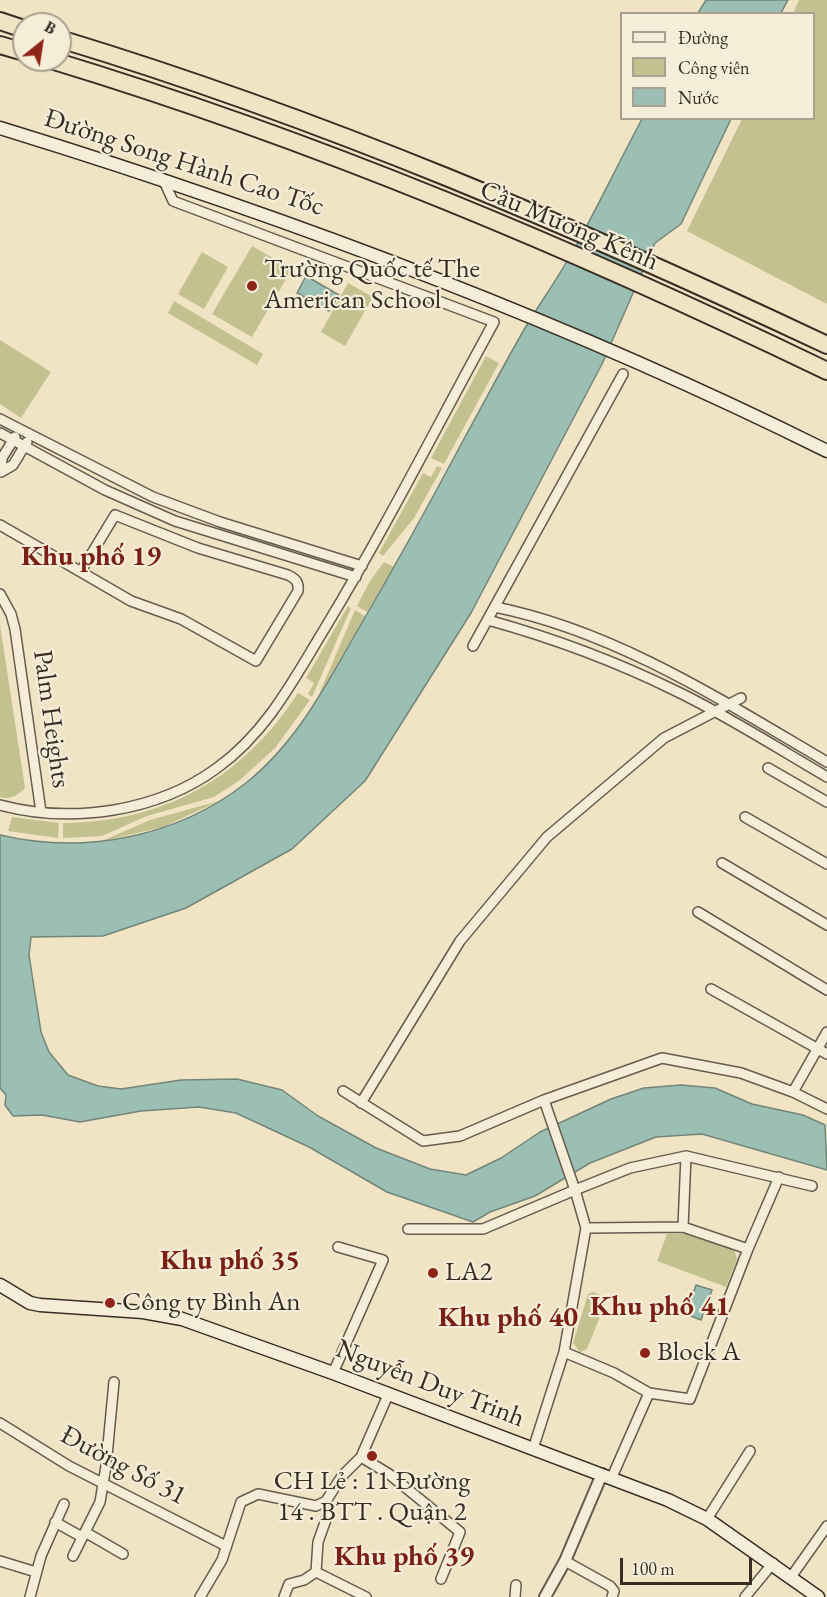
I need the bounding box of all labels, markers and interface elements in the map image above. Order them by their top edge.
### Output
north arrow [12,12,72,72]
legend [620,12,815,120]
text: B [41,16,60,39]
text: Đường [678,26,728,49]
text: Công viên [678,56,749,79]
text: Nước [678,86,719,109]
street label: Đường Song Hành Cao Tốc [40,102,328,224]
street label: Cầu Mương Kênh [475,174,663,278]
place label: Trường Quốc tế The American School [264,254,480,317]
marker: Trường Quốc tế The American School [245,279,259,293]
district label: Khu phố 19 [21,540,161,574]
street label: Palm Heights [25,648,77,790]
district label: Khu phố 35 [160,1244,300,1278]
place label: LA2 [445,1257,492,1289]
marker: LA2 [426,1266,440,1280]
place label: Công ty Bình An [122,1287,301,1319]
district label: Khu phố 41 [590,1290,730,1324]
marker: Công ty Bình An [103,1296,117,1310]
district label: Khu phố 40 [438,1301,578,1335]
street label: Nguyễn Duy Trinh [331,1333,529,1435]
place label: Block A [657,1337,740,1369]
marker: Block A [638,1346,652,1360]
street label: Đường Số 31 [55,1419,191,1513]
marker: CH Lẻ : 11 Đường 14 . BTT . Quận 2 [365,1449,379,1463]
place label: CH Lẻ : 11 Đường 14 . BTT . Quận 2 [274,1466,470,1529]
district label: Khu phố 39 [334,1540,474,1574]
scale bar [623,1546,755,1584]
text: 100 m [631,1557,675,1580]

